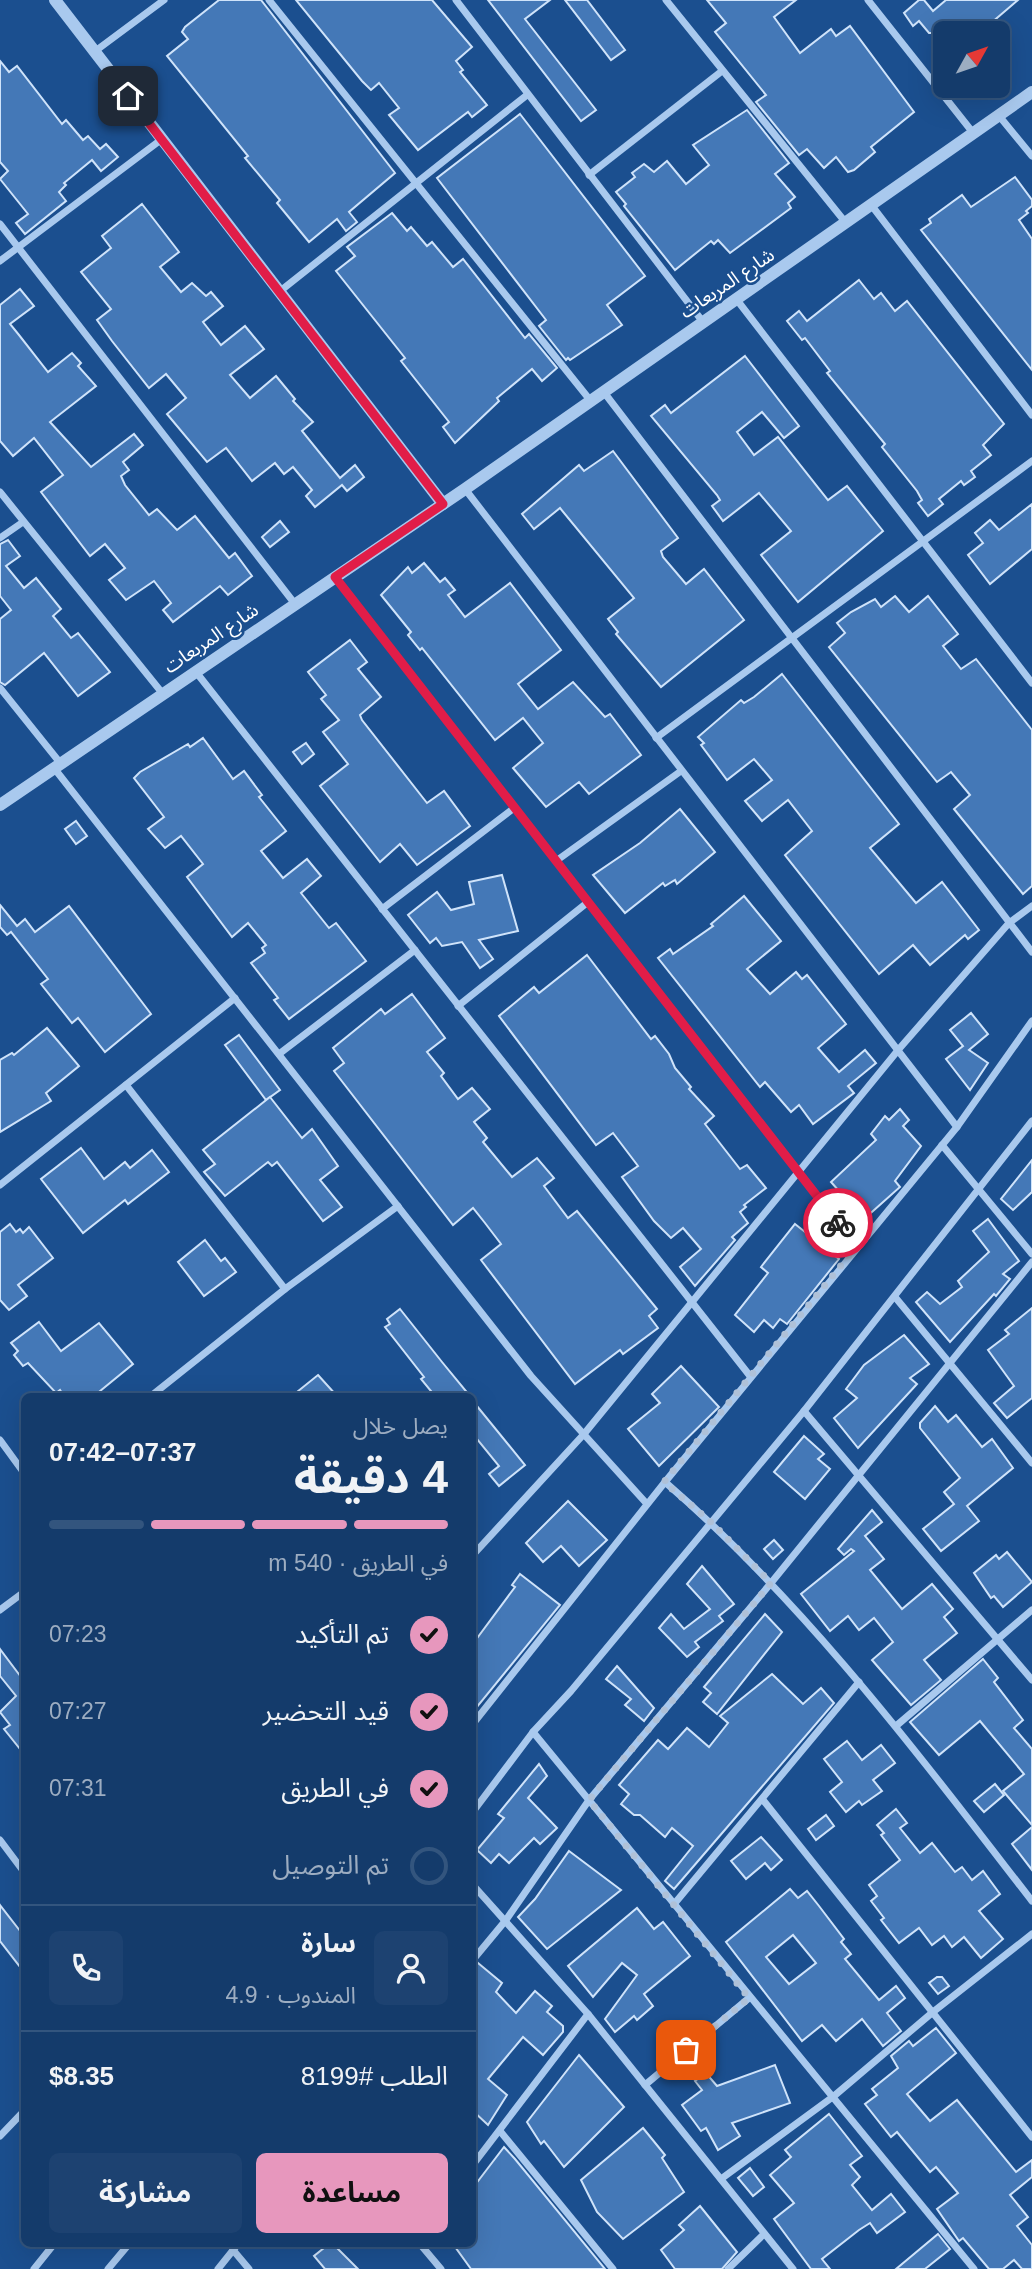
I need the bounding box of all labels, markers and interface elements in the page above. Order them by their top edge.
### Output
north arrow [933,21,1010,98]
map controls [933,21,1010,98]
pin [98,66,158,126]
icon: home [109,77,147,115]
street label: شارع المربعات [676,244,780,325]
street label: شارع المربعات [160,599,264,680]
courier [803,1188,873,1258]
icon: bike [819,1204,857,1242]
text: يصل خلال [353,1413,448,1439]
text: 07:37–07:42 [49,1437,196,1467]
text: 4 دقيقة [294,1451,448,1503]
text: في الطريق · 540 m [268,1550,448,1576]
icon: check [410,1616,448,1654]
text: تم التأكيد [295,1619,389,1649]
text: 07:23 [49,1621,107,1647]
icon: check [410,1693,448,1731]
text: قيد التحضير [263,1696,389,1726]
text: 07:27 [49,1698,107,1724]
icon: check [410,1770,448,1808]
text: في الطريق [281,1773,389,1803]
text: 07:31 [49,1775,107,1801]
text: تم التوصيل [272,1850,389,1880]
text: سارة [301,1928,356,1958]
button: phone [49,1931,123,2005]
button: person [374,1931,448,2005]
text: المندوب · 4.9 [226,1982,356,2008]
pin [656,2020,716,2080]
icon: bag [667,2031,705,2069]
text: $8.35 [49,2061,114,2091]
text: الطلب #8199 [301,2061,448,2091]
button: مشاركة [49,2153,242,2233]
button: مساعدة [256,2153,448,2233]

